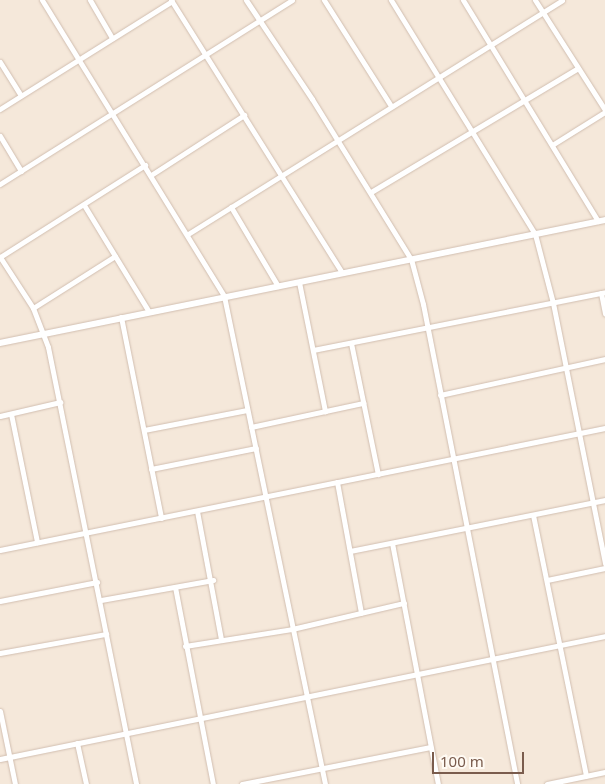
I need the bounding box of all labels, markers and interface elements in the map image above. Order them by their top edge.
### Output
scale bar [435,742,528,774]
text: 100 m [440,751,484,771]

